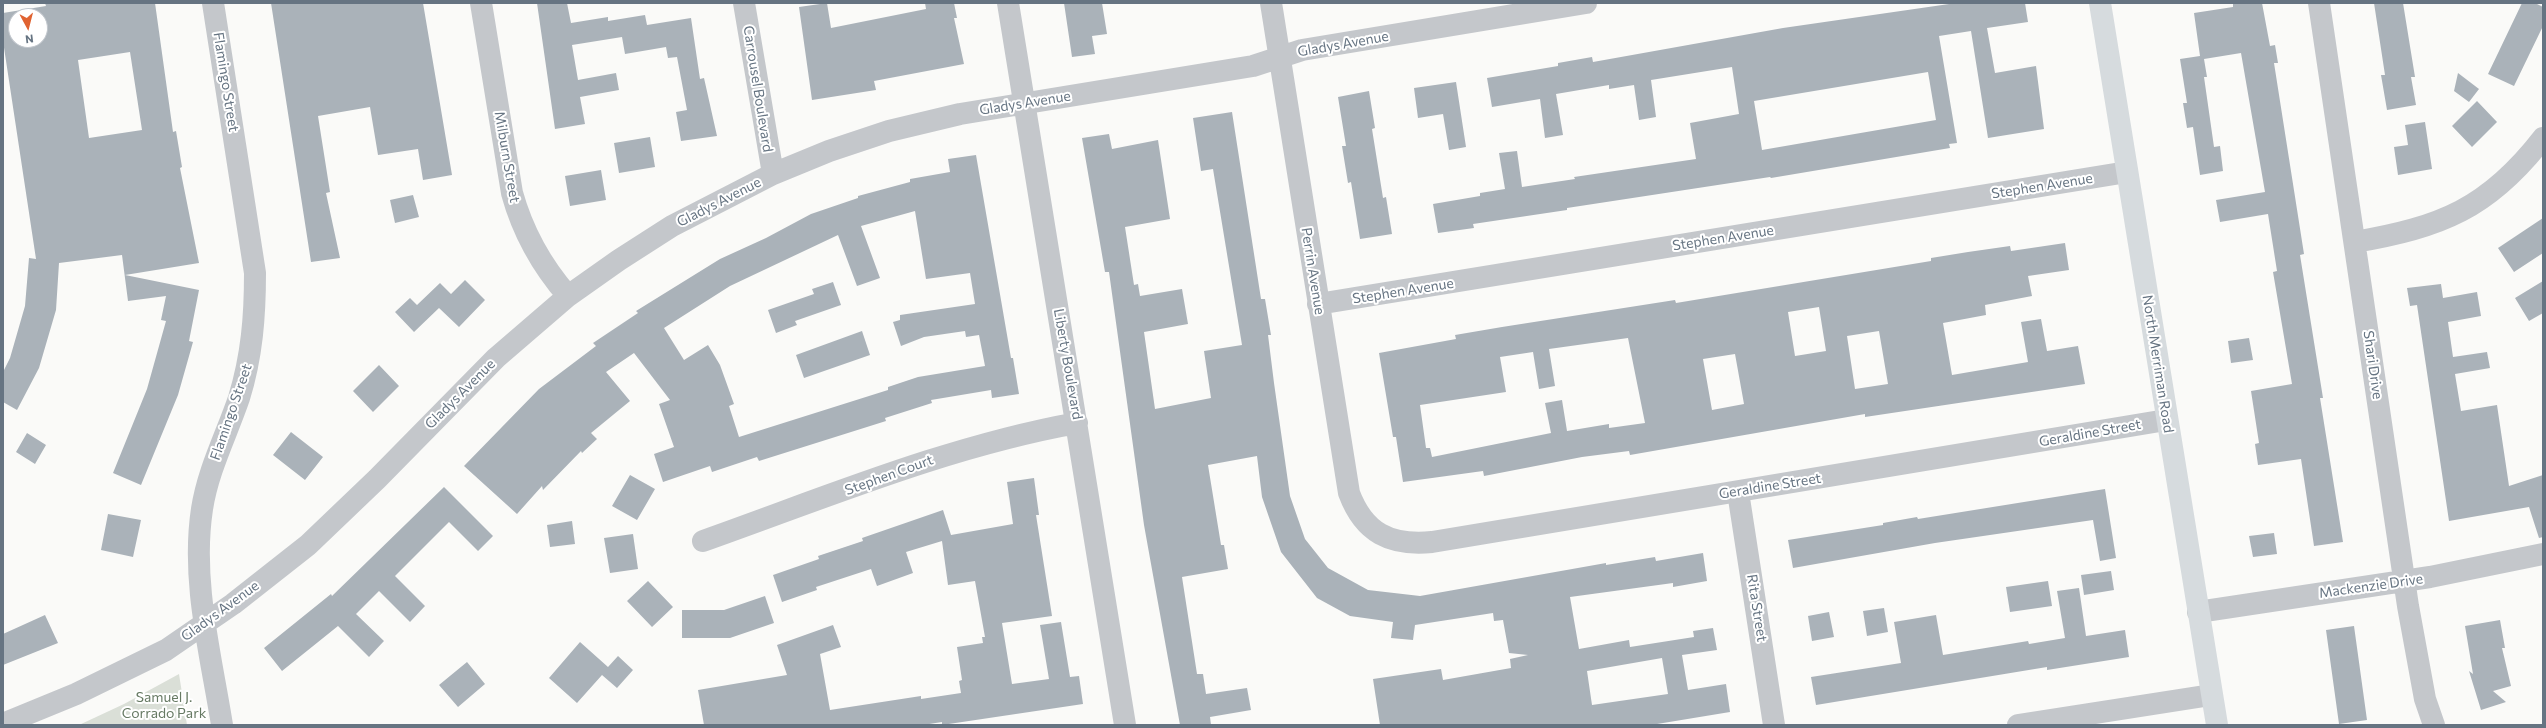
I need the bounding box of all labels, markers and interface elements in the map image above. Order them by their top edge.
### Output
north arrow [8,8,48,48]
street label: Carrousel Boulevard [740,25,776,153]
street label: Gladys Avenue [1296,28,1390,60]
street label: Flamingo Street [210,31,242,133]
text: N [25,32,34,46]
street label: Gladys Avenue [978,87,1072,119]
street label: Milburn Street [491,110,523,204]
street label: Stephen Avenue [1990,170,2094,202]
street label: Gladys Avenue [674,174,764,230]
street label: Stephen Avenue [1671,222,1775,254]
street label: Perrin Avenue [1298,226,1328,316]
street label: Stephen Avenue [1351,275,1455,307]
street label: North Merriman Road [2139,294,2177,434]
street label: Liberty Boulevard [1050,307,1086,421]
street label: Shari Drive [2360,330,2386,400]
street label: Gladys Avenue [421,355,499,433]
street label: Flamingo Street [207,362,255,462]
street label: Geraldine Street [2038,416,2142,450]
street label: Stephen Court [843,451,935,499]
street label: Geraldine Street [1718,470,1822,502]
street label: Mackenzie Drive [2318,570,2424,602]
street label: Rita Street [1743,573,1771,643]
street label: Gladys Avenue [178,577,262,645]
park label: Samuel J. Corrado Park [122,689,206,722]

